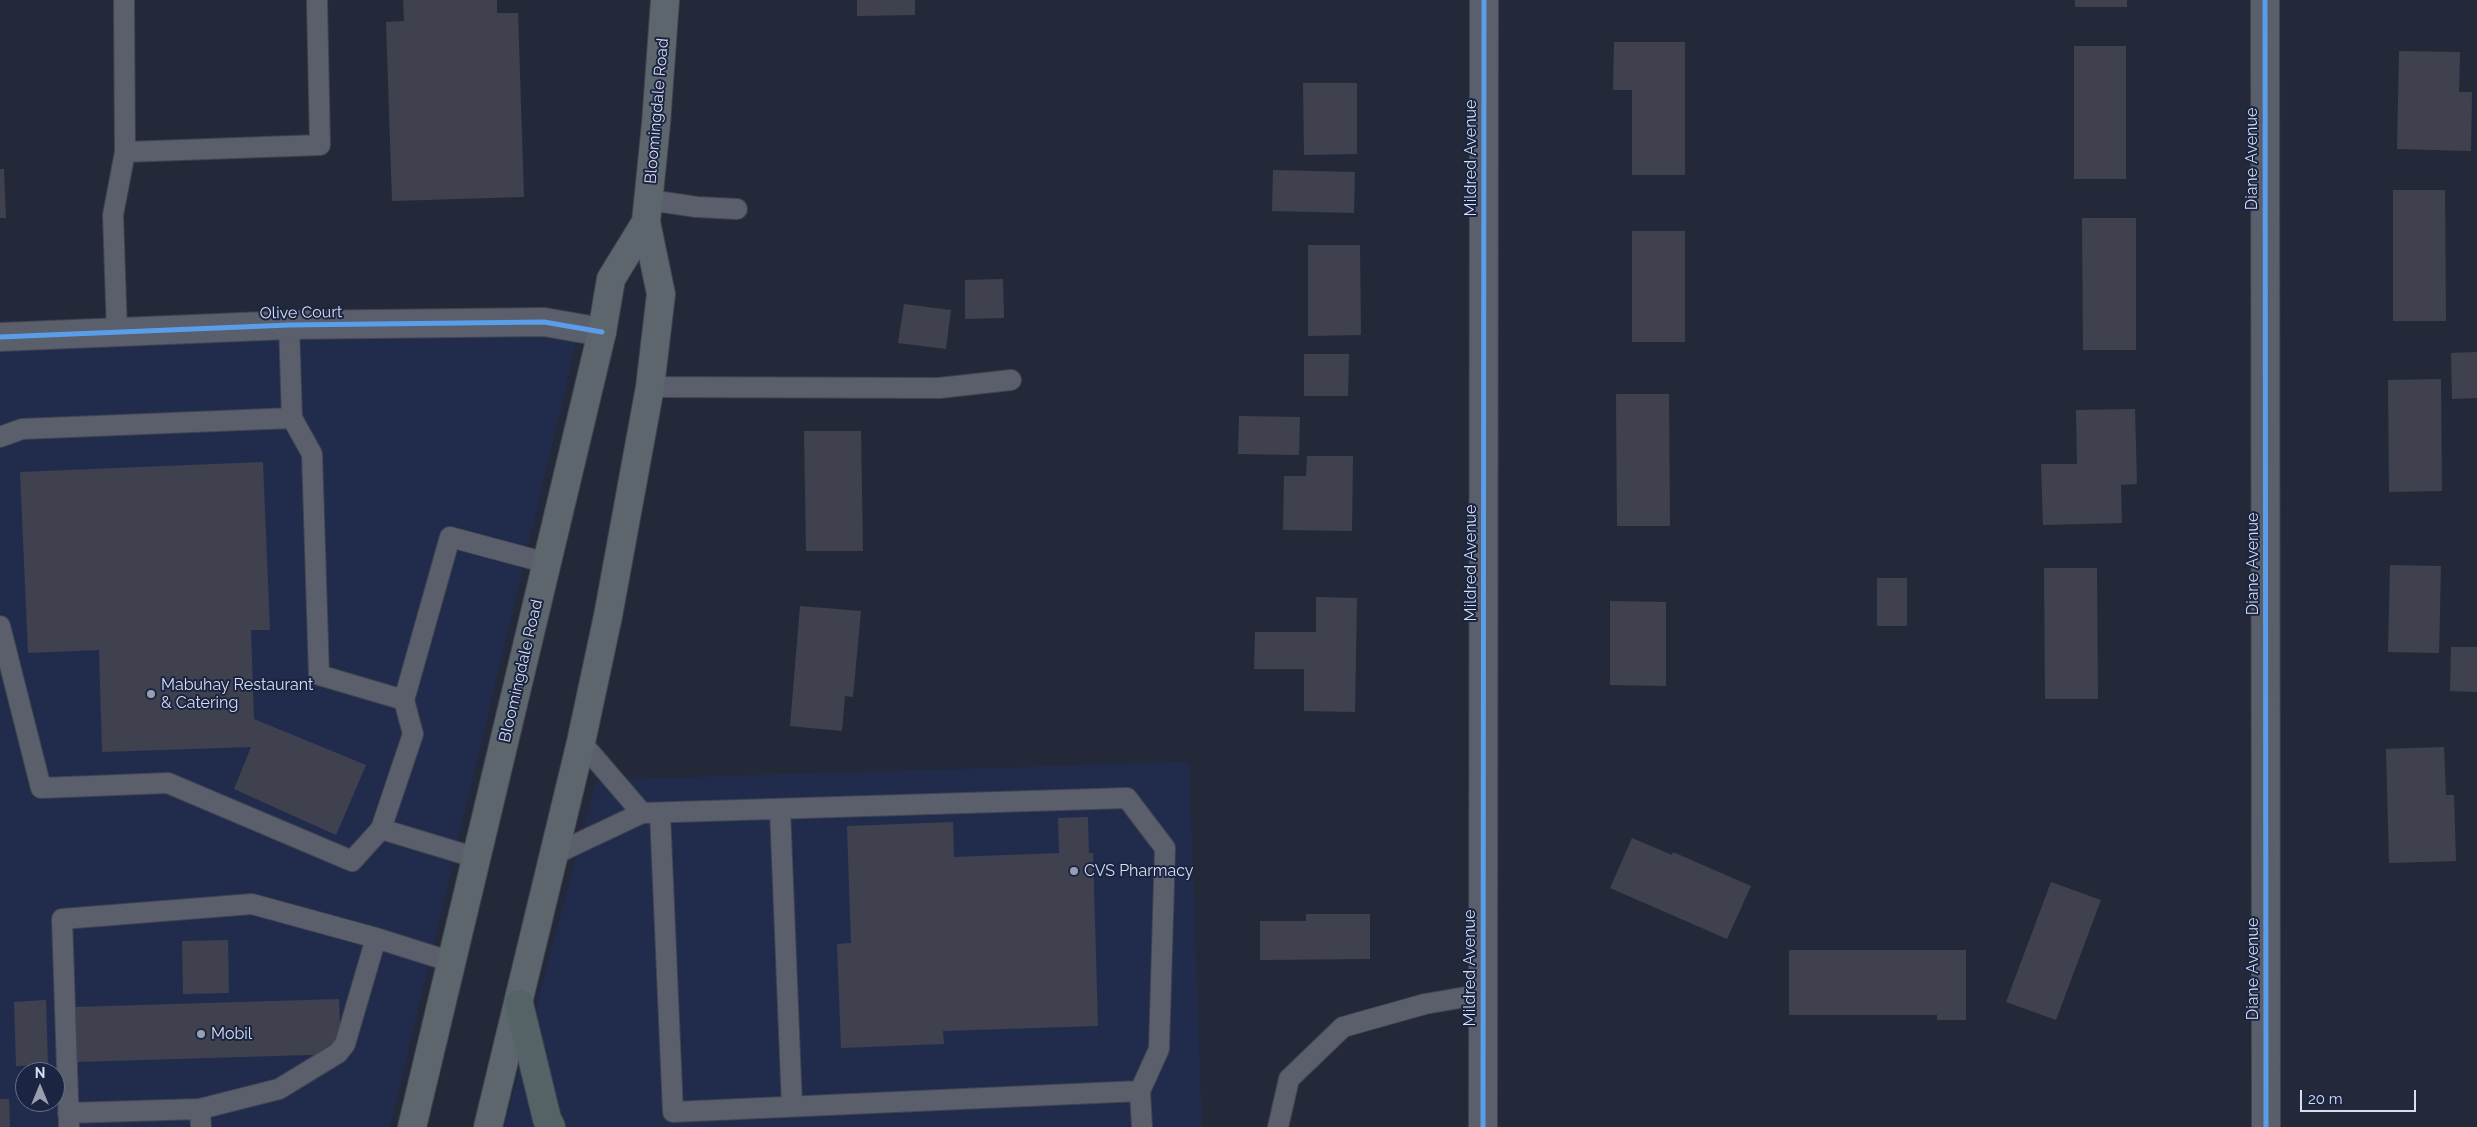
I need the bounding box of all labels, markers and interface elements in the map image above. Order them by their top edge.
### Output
street label: Bloomingdale Road [641,37,673,185]
street label: Mildred Avenue [1461,100,1481,216]
street label: Diane Avenue [2242,108,2262,210]
street label: Olive Court [260,303,342,323]
street label: Mildred Avenue [1461,505,1481,621]
street label: Diane Avenue [2243,513,2263,615]
street label: Bloomingdale Road [495,598,547,744]
place label: Mabuhay Restaurant & Catering [161,675,313,713]
marker: Mabuhay Restaurant & Catering [145,688,157,700]
place label: CVS Pharmacy [1084,861,1194,881]
marker: CVS Pharmacy [1068,865,1080,877]
street label: Mildred Avenue [1460,910,1480,1026]
street label: Diane Avenue [2243,918,2263,1020]
place label: Mobil [211,1024,252,1044]
marker: Mobil [195,1028,207,1040]
north arrow [15,1062,65,1112]
text: N [35,1065,45,1081]
scale bar [2302,1080,2418,1112]
text: 20 m [2308,1090,2343,1108]

